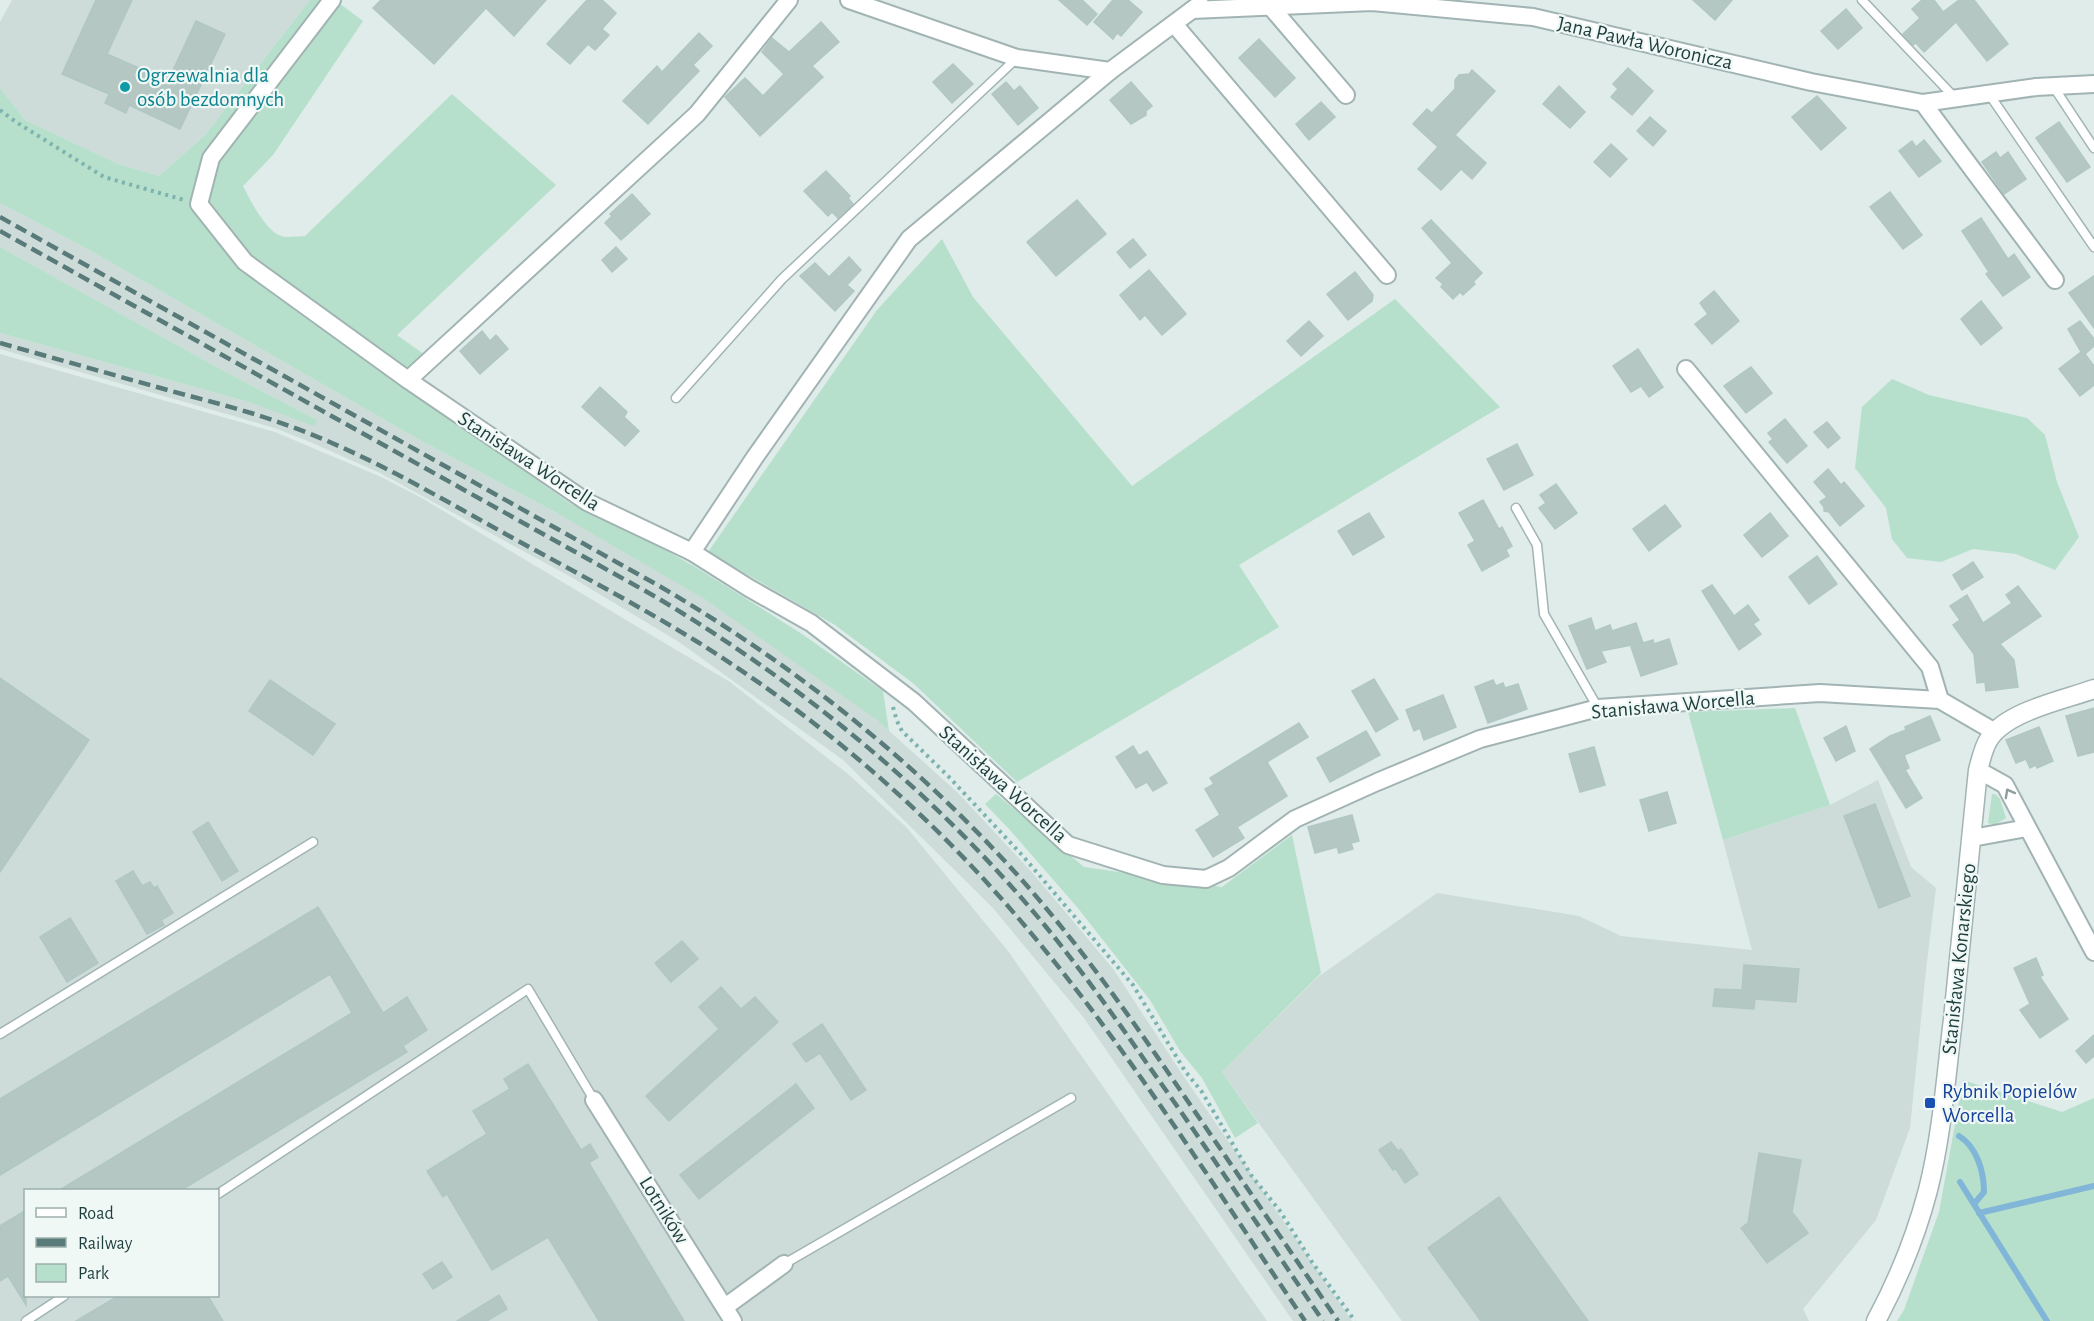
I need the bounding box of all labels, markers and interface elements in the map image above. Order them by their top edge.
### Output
street label: Jana Pawła Woronicza [1555,13,1735,73]
place label: Ogrzewalnia dla osób bezdomnych [137,65,284,110]
marker: Ogrzewalnia dla osób bezdomnych [118,80,132,94]
street label: Stanisława Worcella [454,407,604,515]
street label: Stanisława Worcella [1590,687,1756,723]
street label: Stanisława Worcella [935,721,1071,847]
one-way arrow [2005,789,2016,799]
street label: Stanisława Konarskiego [1939,862,1979,1056]
place label: Rybnik Popielów Worcella [1942,1081,2077,1126]
marker: Rybnik Popielów Worcella [1923,1096,1937,1110]
street label: Lotników [635,1173,693,1247]
legend [24,1189,219,1297]
text: Road [78,1205,114,1223]
text: Railway [78,1235,133,1253]
text: Park [78,1265,110,1283]

